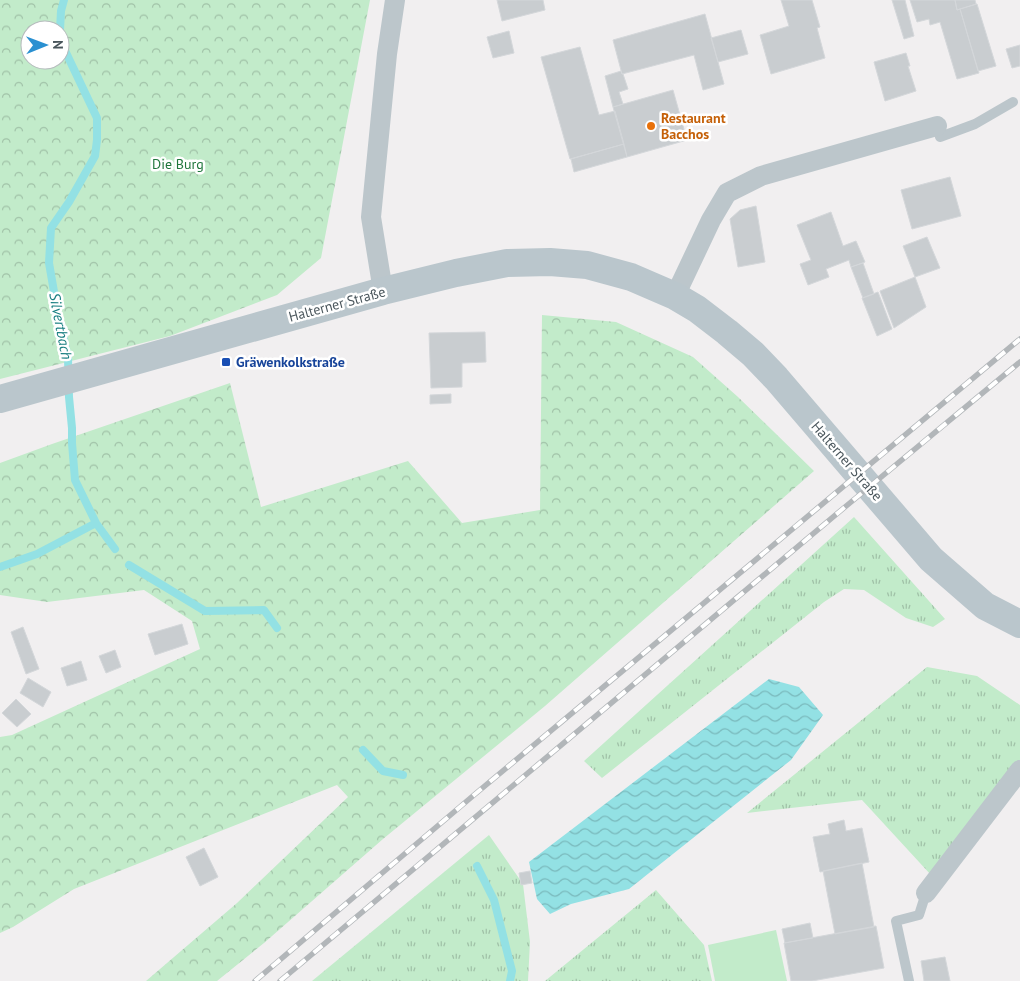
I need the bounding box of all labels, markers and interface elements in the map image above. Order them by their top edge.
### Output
north arrow [20,20,70,70]
text: N [49,40,67,50]
place label: Restaurant Bacchos [661,109,726,143]
marker: Restaurant Bacchos [645,120,657,132]
park label: Die Burg [152,155,204,173]
street label: Halterner Straße [287,282,387,326]
water label: Silvertbach [45,291,77,361]
place label: Gräwenkolkstraße [236,353,345,371]
marker: Gräwenkolkstraße [220,356,232,368]
street label: Halterner Straße [808,418,886,504]

